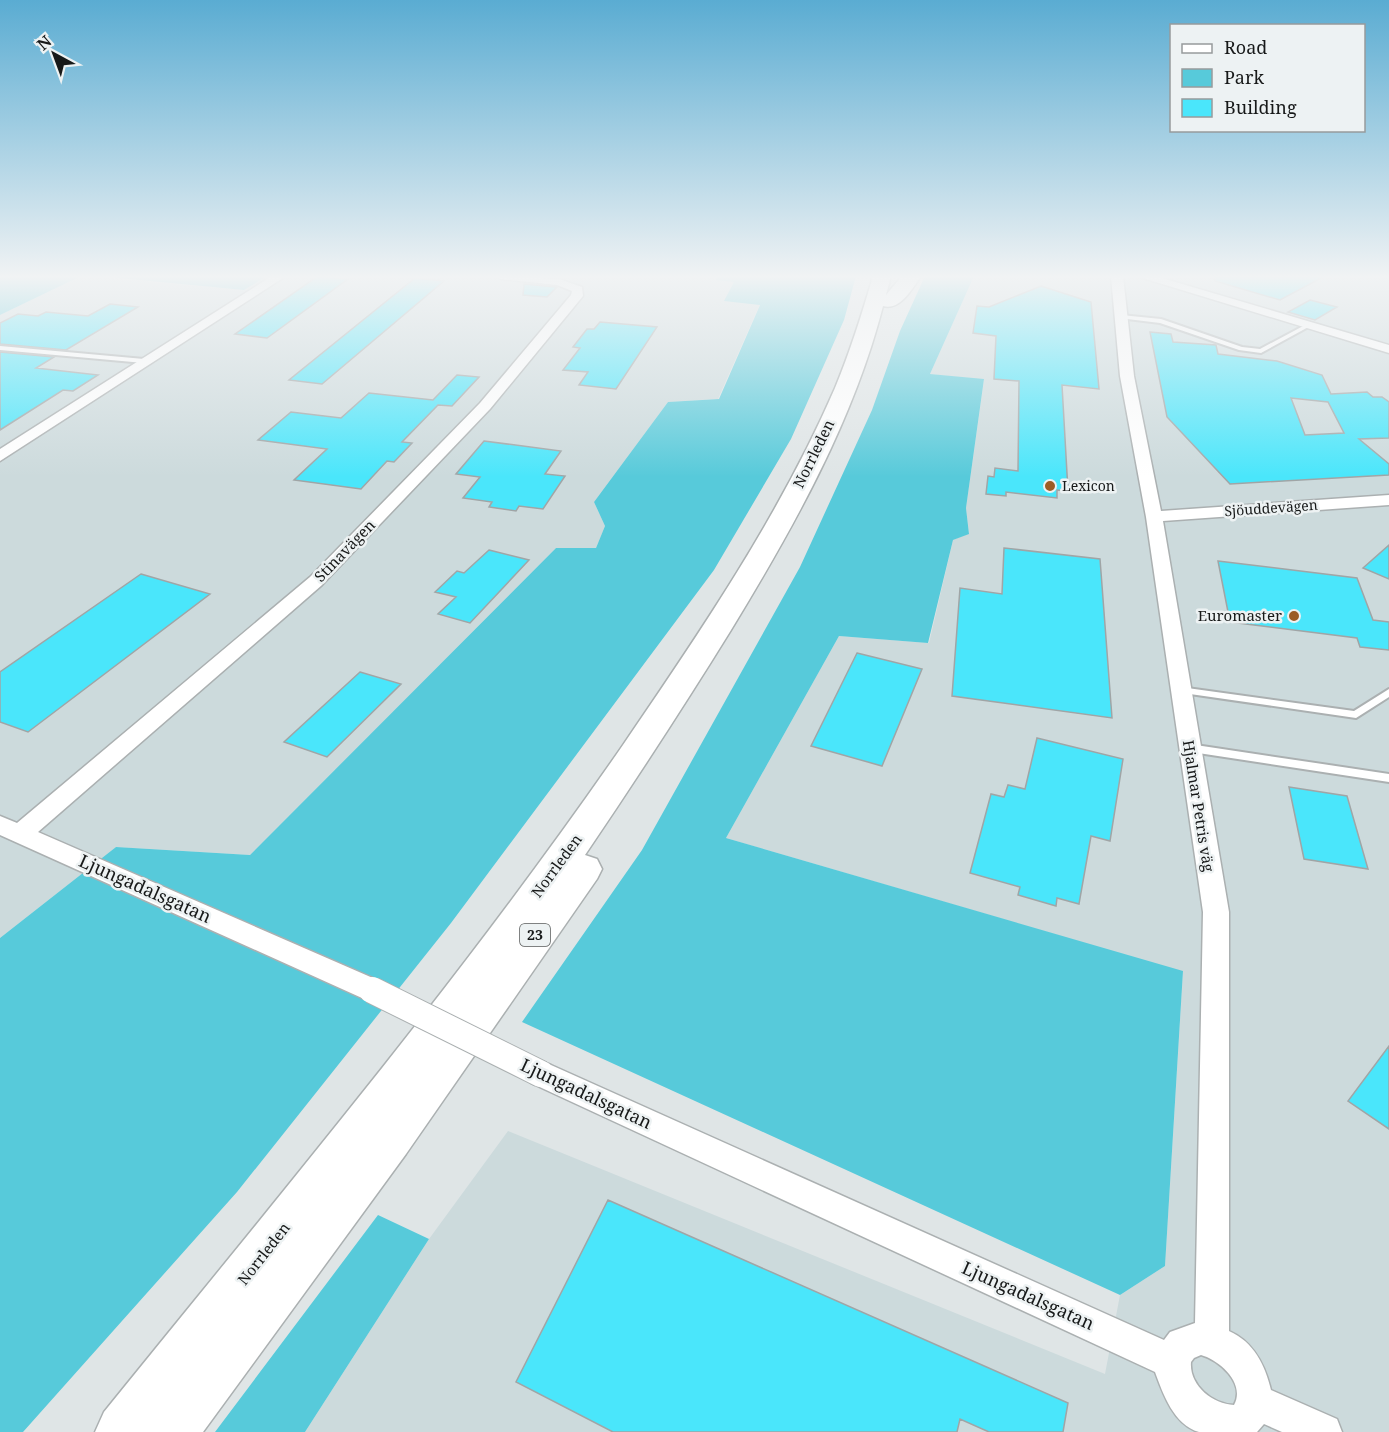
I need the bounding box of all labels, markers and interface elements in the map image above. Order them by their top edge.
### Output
north arrow [24,24,84,84]
legend [1170,24,1365,132]
text: N [32,30,56,55]
text: Road [1224,35,1267,59]
text: Park [1224,65,1264,89]
text: Building [1224,95,1297,119]
street label: Norrleden [788,416,838,491]
place label: Lexicon [1062,476,1115,495]
marker: Lexicon [1043,479,1057,493]
street label: Sjöuddevägen [1224,495,1318,520]
street label: Stinavägen [310,515,379,586]
place label: Euromaster [1198,605,1282,625]
marker: Euromaster [1287,609,1301,623]
street label: Hjalmar Petris väg [1179,739,1219,873]
street label: Norrleden [526,829,586,901]
street label: Ljungadalsgatan [76,848,216,928]
road number: 23 [520,924,550,946]
street label: Ljungadalsgatan [517,1052,656,1134]
street label: Norrleden [233,1218,294,1289]
street label: Ljungadalsgatan [959,1255,1099,1335]

